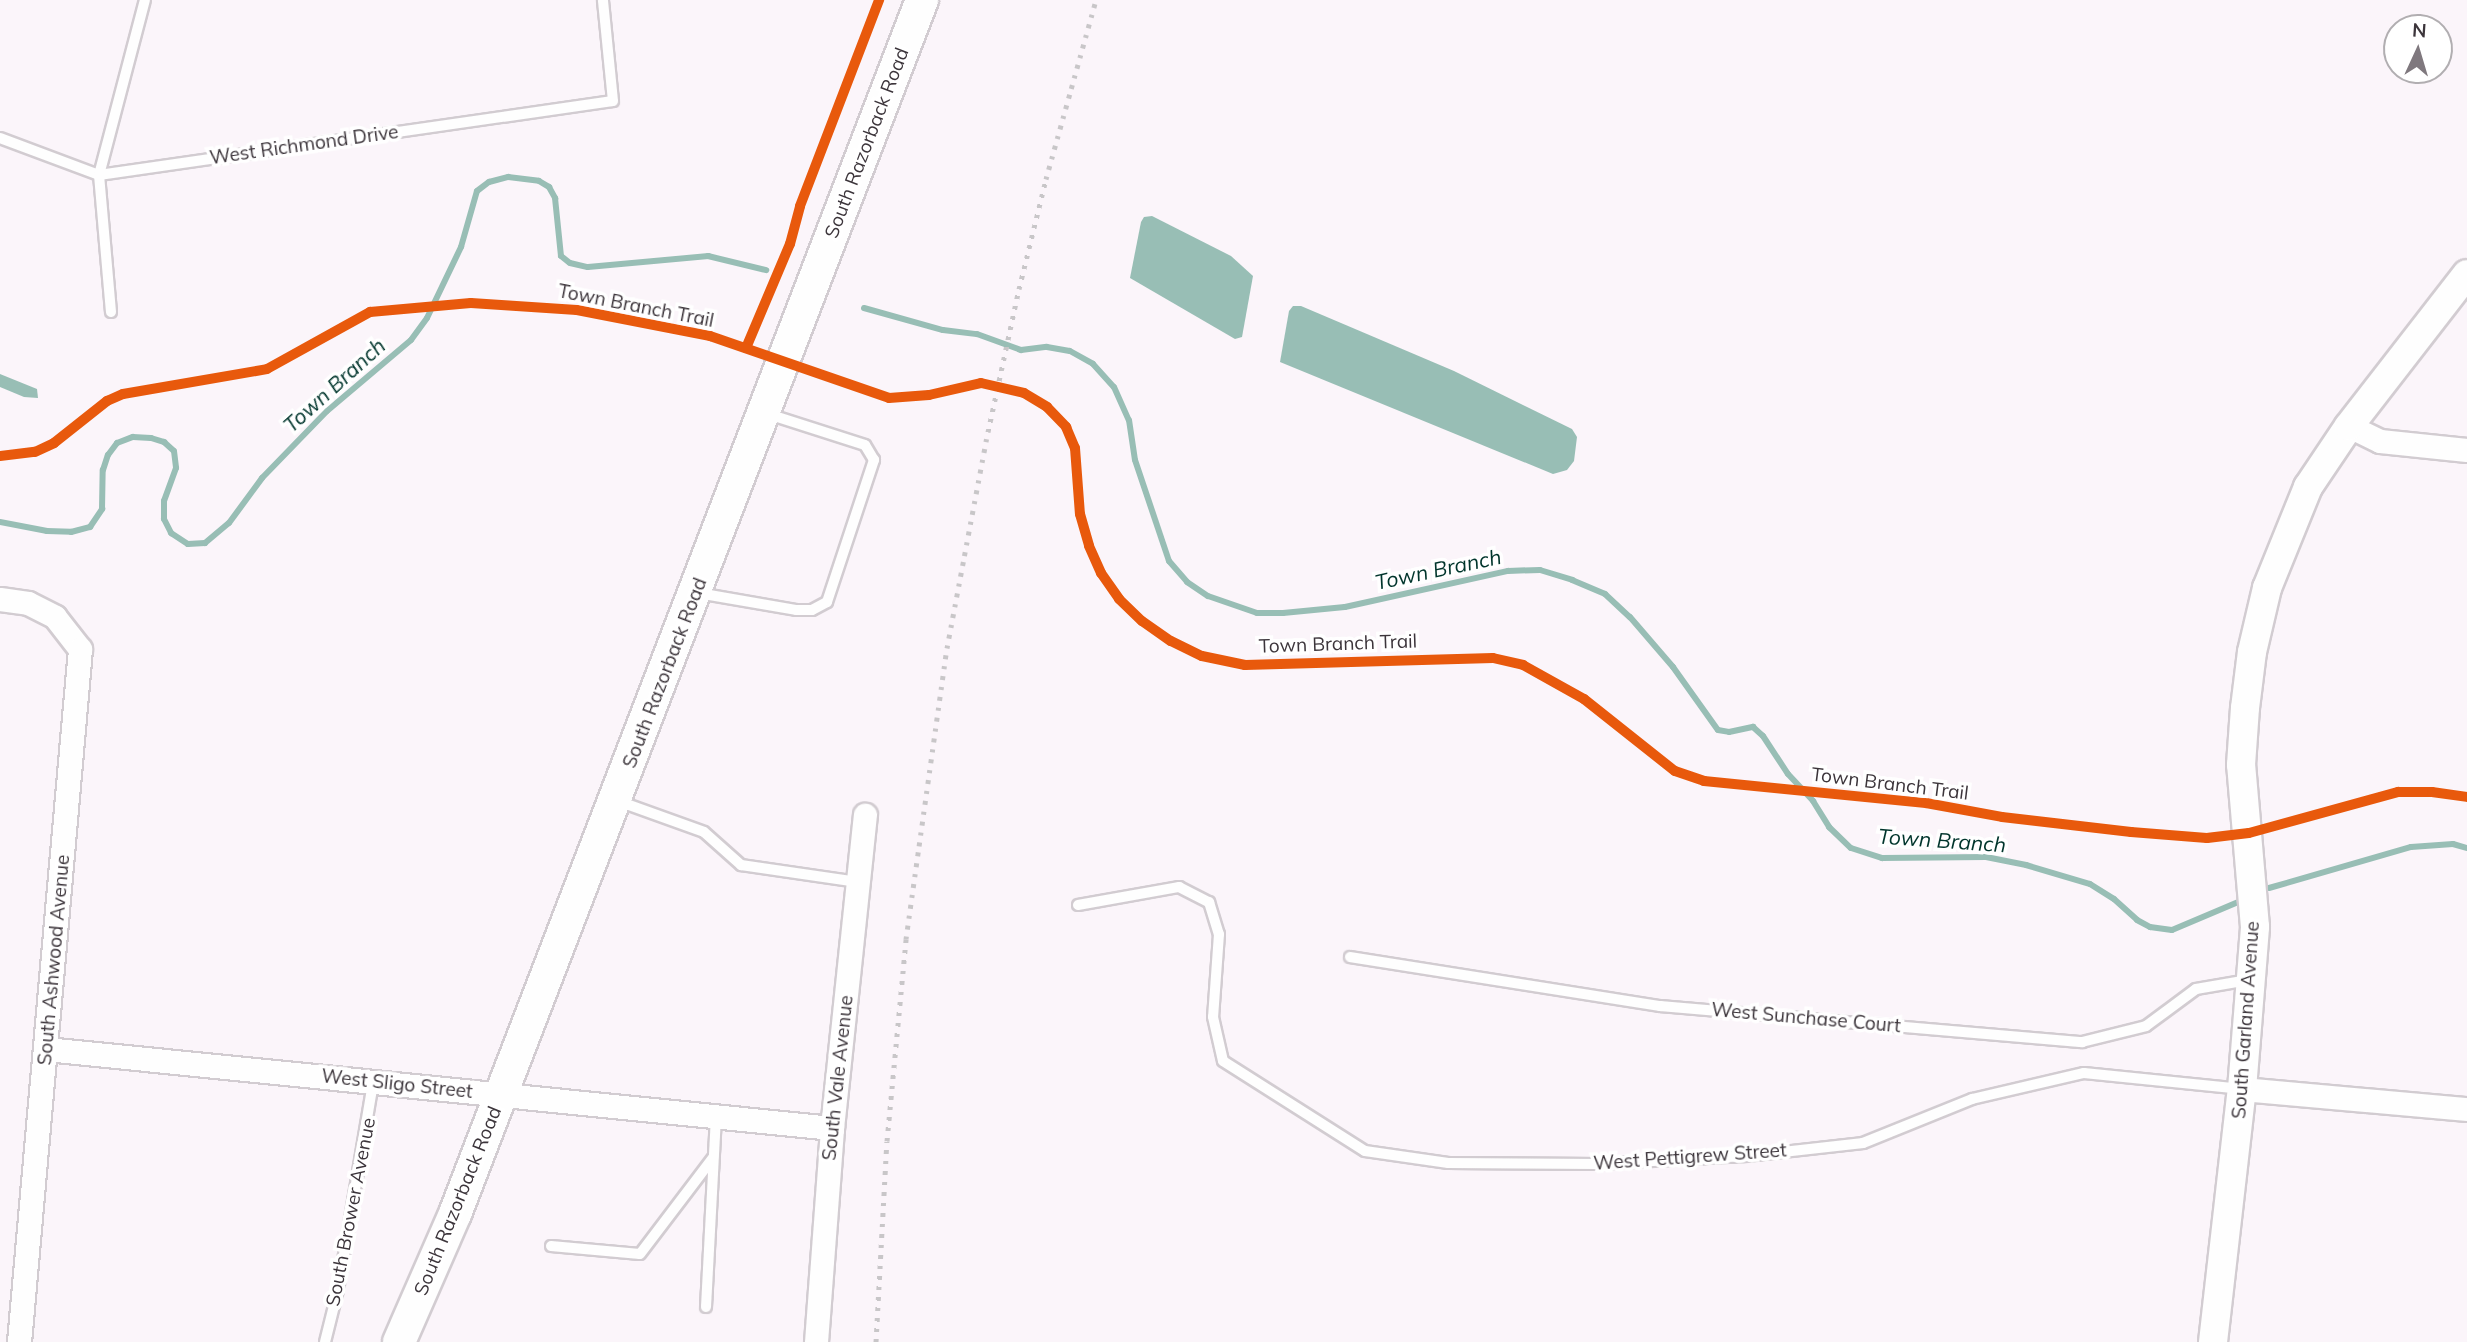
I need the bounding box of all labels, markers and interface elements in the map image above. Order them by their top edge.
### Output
north arrow [2383,14,2453,84]
text: N [2411,18,2427,43]
street label: South Razorback Road [820,45,914,241]
street label: West Richmond Drive [208,120,400,170]
street label: Town Branch Trail [556,280,716,332]
water label: Town Branch [278,333,390,437]
water label: Town Branch [1373,543,1503,595]
street label: South Razorback Road [618,575,712,771]
street label: Town Branch Trail [1258,630,1418,658]
street label: Town Branch Trail [1810,763,1970,805]
water label: Town Branch [1877,823,2007,857]
street label: South Ashwood Avenue [33,854,75,1066]
street label: South Garland Avenue [2228,920,2264,1120]
street label: South Vale Avenue [818,994,858,1162]
street label: West Sunchase Court [1710,998,1902,1038]
street label: West Sligo Street [320,1065,474,1103]
street label: South Razorback Road [410,1103,506,1299]
street label: South Brower Avenue [322,1116,380,1308]
street label: West Pettigrew Street [1593,1139,1787,1175]

